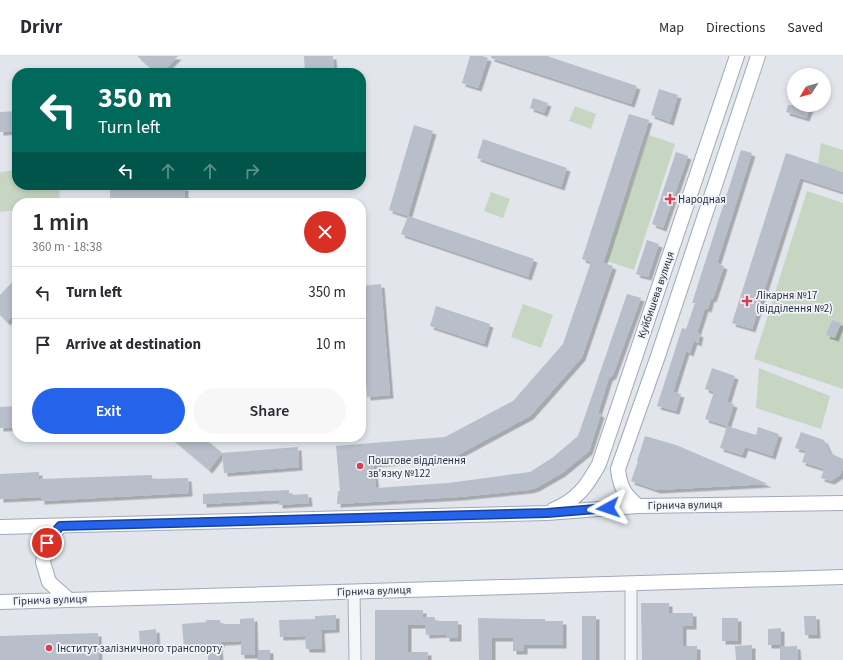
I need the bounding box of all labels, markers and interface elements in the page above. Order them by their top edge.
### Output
text: Drivr [20,14,62,41]
text: Map [659,18,684,38]
text: Directions [706,18,765,38]
text: Saved [787,18,823,38]
north arrow [787,68,831,112]
map controls [787,68,831,112]
text: 350 m [98,78,172,118]
icon: left [32,84,84,136]
text: Turn left [98,115,160,140]
icon: left [115,160,137,182]
icon: ahead [157,160,179,182]
icon: ahead [199,160,221,182]
icon: right [241,160,263,182]
place label: Народная [678,192,726,207]
marker: Народная [665,194,675,204]
text: 1 min [32,205,89,240]
button: close [304,211,346,253]
text: 360 m · 18:38 [32,238,102,256]
street label: Куйбишева вулиця [634,249,678,341]
icon: left [32,282,54,304]
text: Turn left [66,282,122,303]
text: 350 m [308,282,346,303]
place label: Лікарня №17 (відділення №2) [756,288,833,316]
marker: Лікарня №17 (відділення №2) [741,295,753,307]
icon: arrive [32,334,54,356]
text: Arrive at destination [66,334,201,355]
text: 10 m [316,334,346,355]
button: Exit [32,388,185,434]
button: Share [193,388,346,434]
place label: Поштове відділення зв'язку №122 [368,453,466,481]
marker: Поштове відділення зв'язку №122 [355,461,365,471]
position arrow [587,487,629,529]
street label: Гірнича вулиця [648,497,722,513]
pin [30,526,64,560]
icon: arrive [36,532,58,554]
street label: Гірнича вулиця [336,582,412,600]
street label: Гірнича вулиця [12,591,88,609]
place label: Інститут залізничного транспорту [57,641,222,656]
marker: Інститут залізничного транспорту [44,643,54,653]

